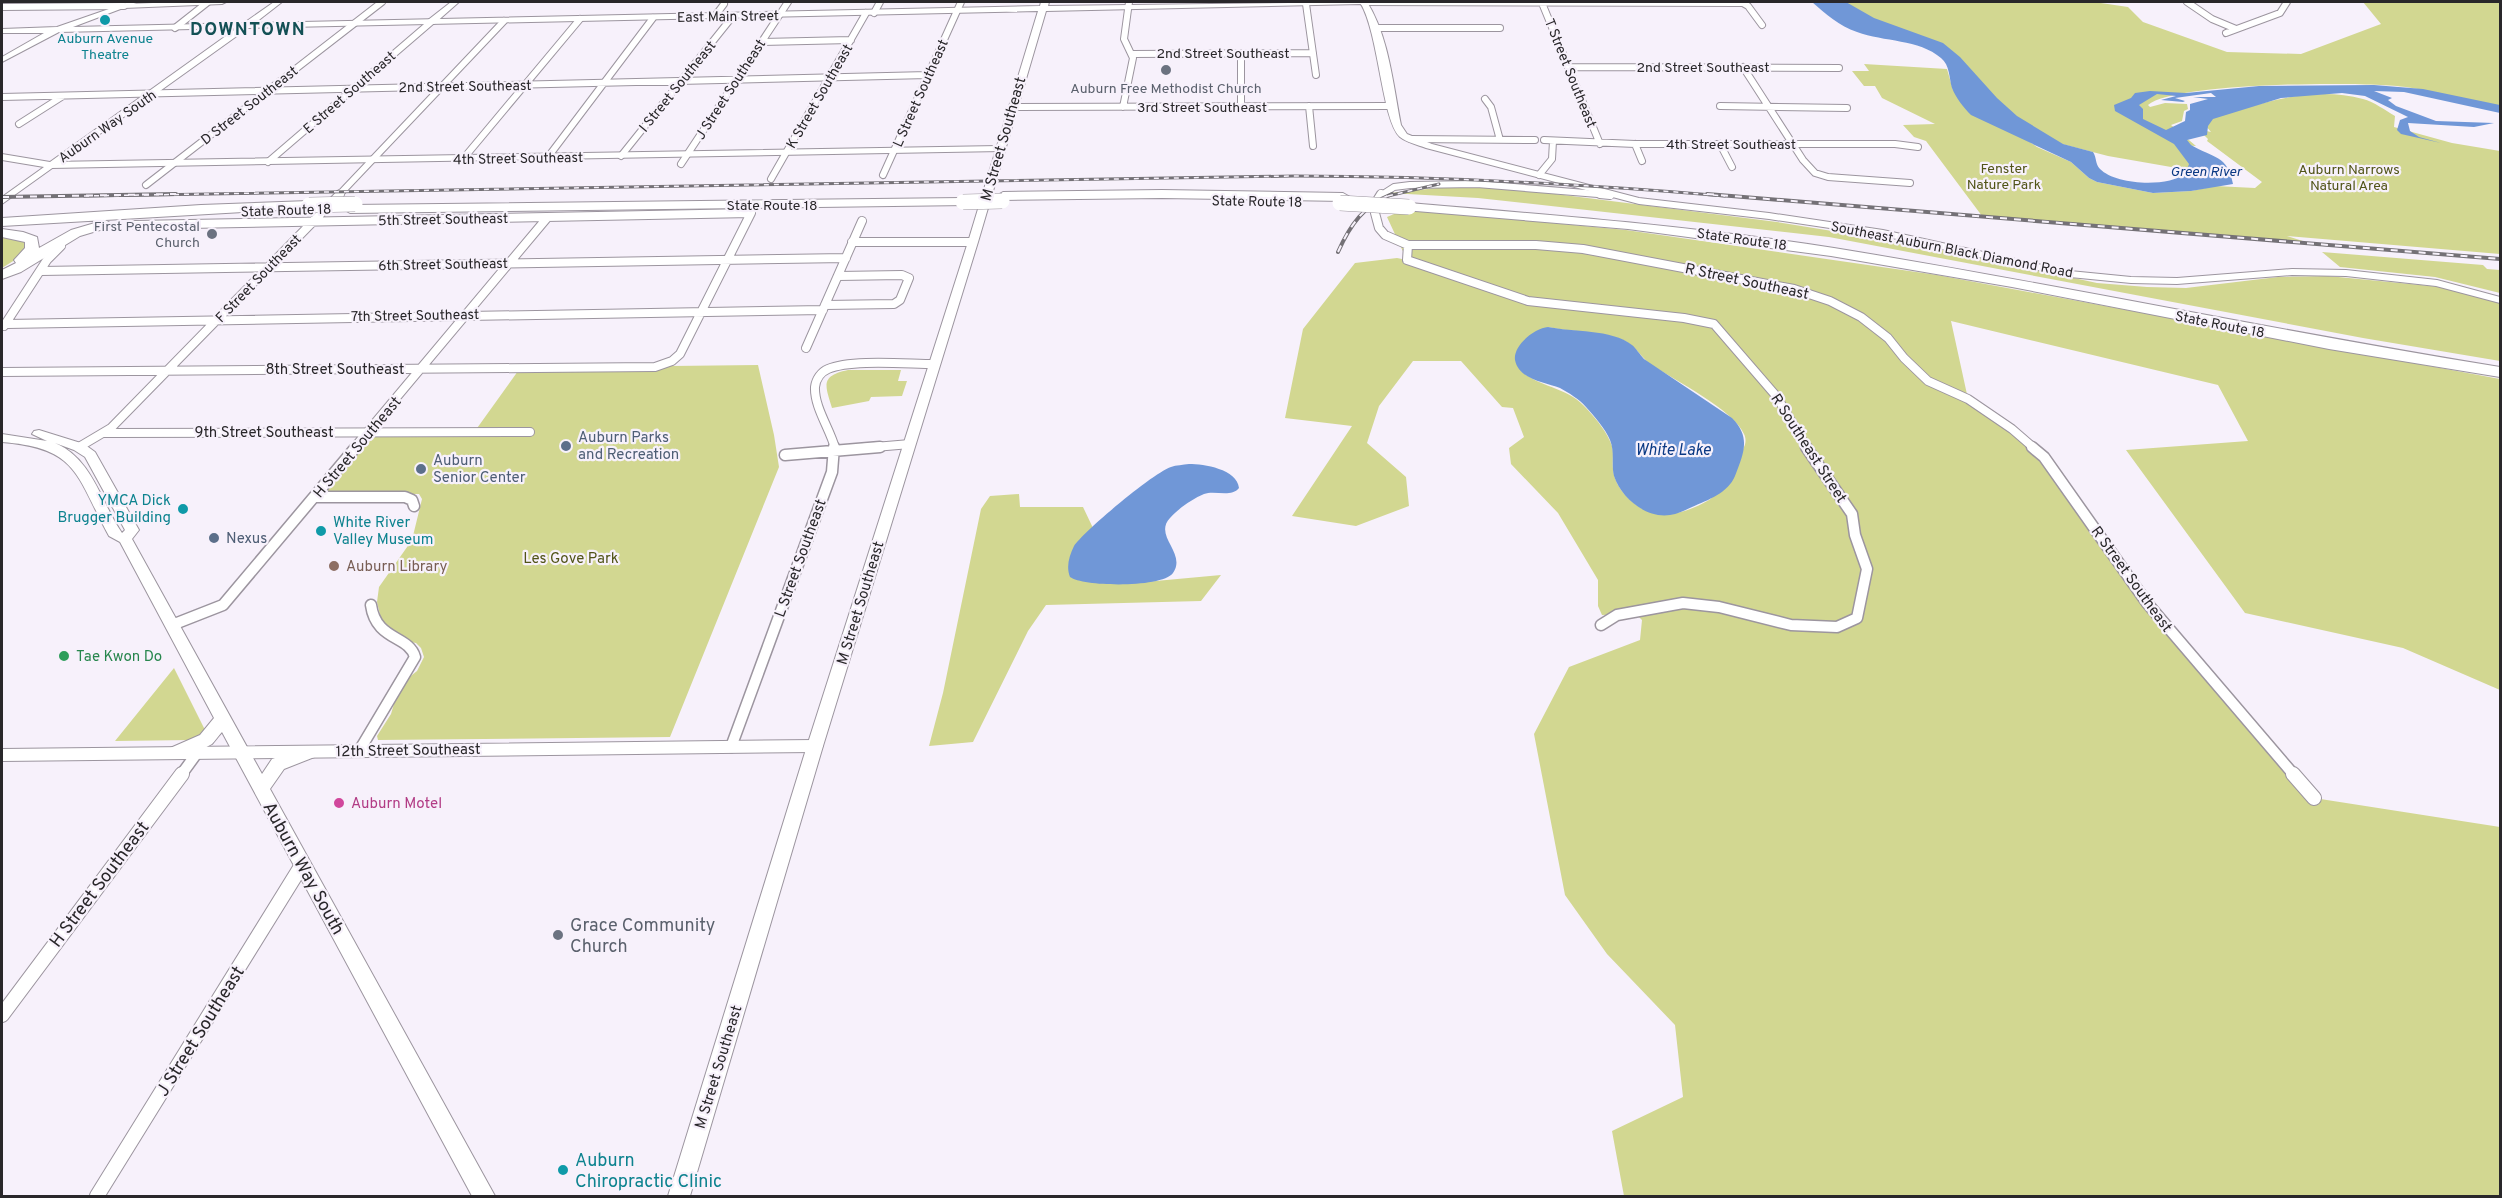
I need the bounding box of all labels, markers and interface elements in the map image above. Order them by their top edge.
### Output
street label: East Main Street [677,8,779,27]
marker: Auburn Avenue Theatre [98,13,112,27]
street label: T Street Southeast [1540,17,1599,131]
district label: DOWNTOWN [190,19,306,42]
place label: Auburn Avenue Theatre [57,31,153,64]
street label: J Street Southeast [692,36,770,143]
street label: L Street Southeast [890,37,953,150]
street label: I Street Southeast [636,38,720,136]
street label: K Street Southeast [783,41,857,152]
street label: 2nd Street Southeast [1156,46,1290,63]
street label: E Street Southeast [300,48,400,138]
street label: 2nd Street Southeast [1636,60,1770,77]
street label: D Street Southeast [198,63,302,149]
marker: Auburn Free Methodist Church [1159,63,1173,77]
street label: M Street Southeast [978,75,1031,204]
street label: 2nd Street Southeast [398,78,532,97]
place label: Auburn Free Methodist Church [1070,81,1262,98]
street label: Auburn Way South [56,87,160,167]
street label: 3rd Street Southeast [1137,100,1267,117]
street label: 4th Street Southeast [1666,137,1796,154]
street label: 4th Street Southeast [453,150,583,169]
park label: Fenster Nature Park [1967,161,2041,194]
park label: Auburn Narrows Natural Area [2298,162,2400,195]
water label: Green River [2170,164,2243,181]
street label: State Route 18 [1211,193,1303,212]
street label: State Route 18 [727,198,817,215]
street label: State Route 18 [240,201,332,222]
street label: 5th Street Southeast [378,211,508,230]
place label: First Pentecostal Church [94,219,200,252]
street label: Southeast Auburn Black Diamond Road [1829,219,2074,282]
street label: State Route 18 [1696,226,1788,255]
marker: First Pentecostal Church [205,227,219,241]
street label: F Street Southeast [213,231,306,327]
street label: 6th Street Southeast [378,256,508,275]
street label: R Street Southeast [1683,260,1810,305]
street label: 7th Street Southeast [351,307,479,326]
street label: State Route 18 [2173,308,2266,342]
street label: 8th Street Southeast [265,361,405,380]
street label: R Southeast Street [1765,391,1850,507]
street label: H Street Southeast [310,393,406,503]
street label: 9th Street Southeast [194,424,334,443]
place label: Auburn Parks and Recreation [578,429,679,465]
marker: Auburn Parks and Recreation [559,439,573,453]
water label: White Lake [1635,441,1711,461]
place label: Auburn Senior Center [433,452,526,488]
marker: Auburn Senior Center [414,462,428,476]
place label: YMCA Dick Brugger Building [57,492,171,528]
street label: L Street Southeast [771,497,832,620]
marker: YMCA Dick Brugger Building [176,502,190,516]
place label: White River Valley Museum [333,514,433,550]
street label: R Street Southeast [2086,523,2176,637]
marker: White River Valley Museum [314,524,328,538]
place label: Nexus [226,530,267,549]
marker: Nexus [207,531,221,545]
street label: M Street Southeast [834,539,889,668]
park label: Les Gove Park [523,550,619,569]
place label: Auburn Library [346,558,447,577]
marker: Auburn Library [327,559,341,573]
place label: Tae Kwon Do [76,648,162,667]
marker: Tae Kwon Do [57,649,71,663]
street label: 12th Street Southeast [335,741,481,762]
place label: Auburn Motel [351,795,442,814]
marker: Auburn Motel [332,796,346,810]
street label: Auburn Way South [257,798,349,939]
street label: H Street Southeast [45,817,155,953]
place label: Grace Community Church [570,915,715,959]
marker: Grace Community Church [551,928,565,942]
street label: J Street Southeast [152,962,251,1101]
street label: M Street Southeast [692,1003,747,1132]
place label: Auburn Chiropractic Clinic [575,1150,722,1194]
marker: Auburn Chiropractic Clinic [556,1163,570,1177]

